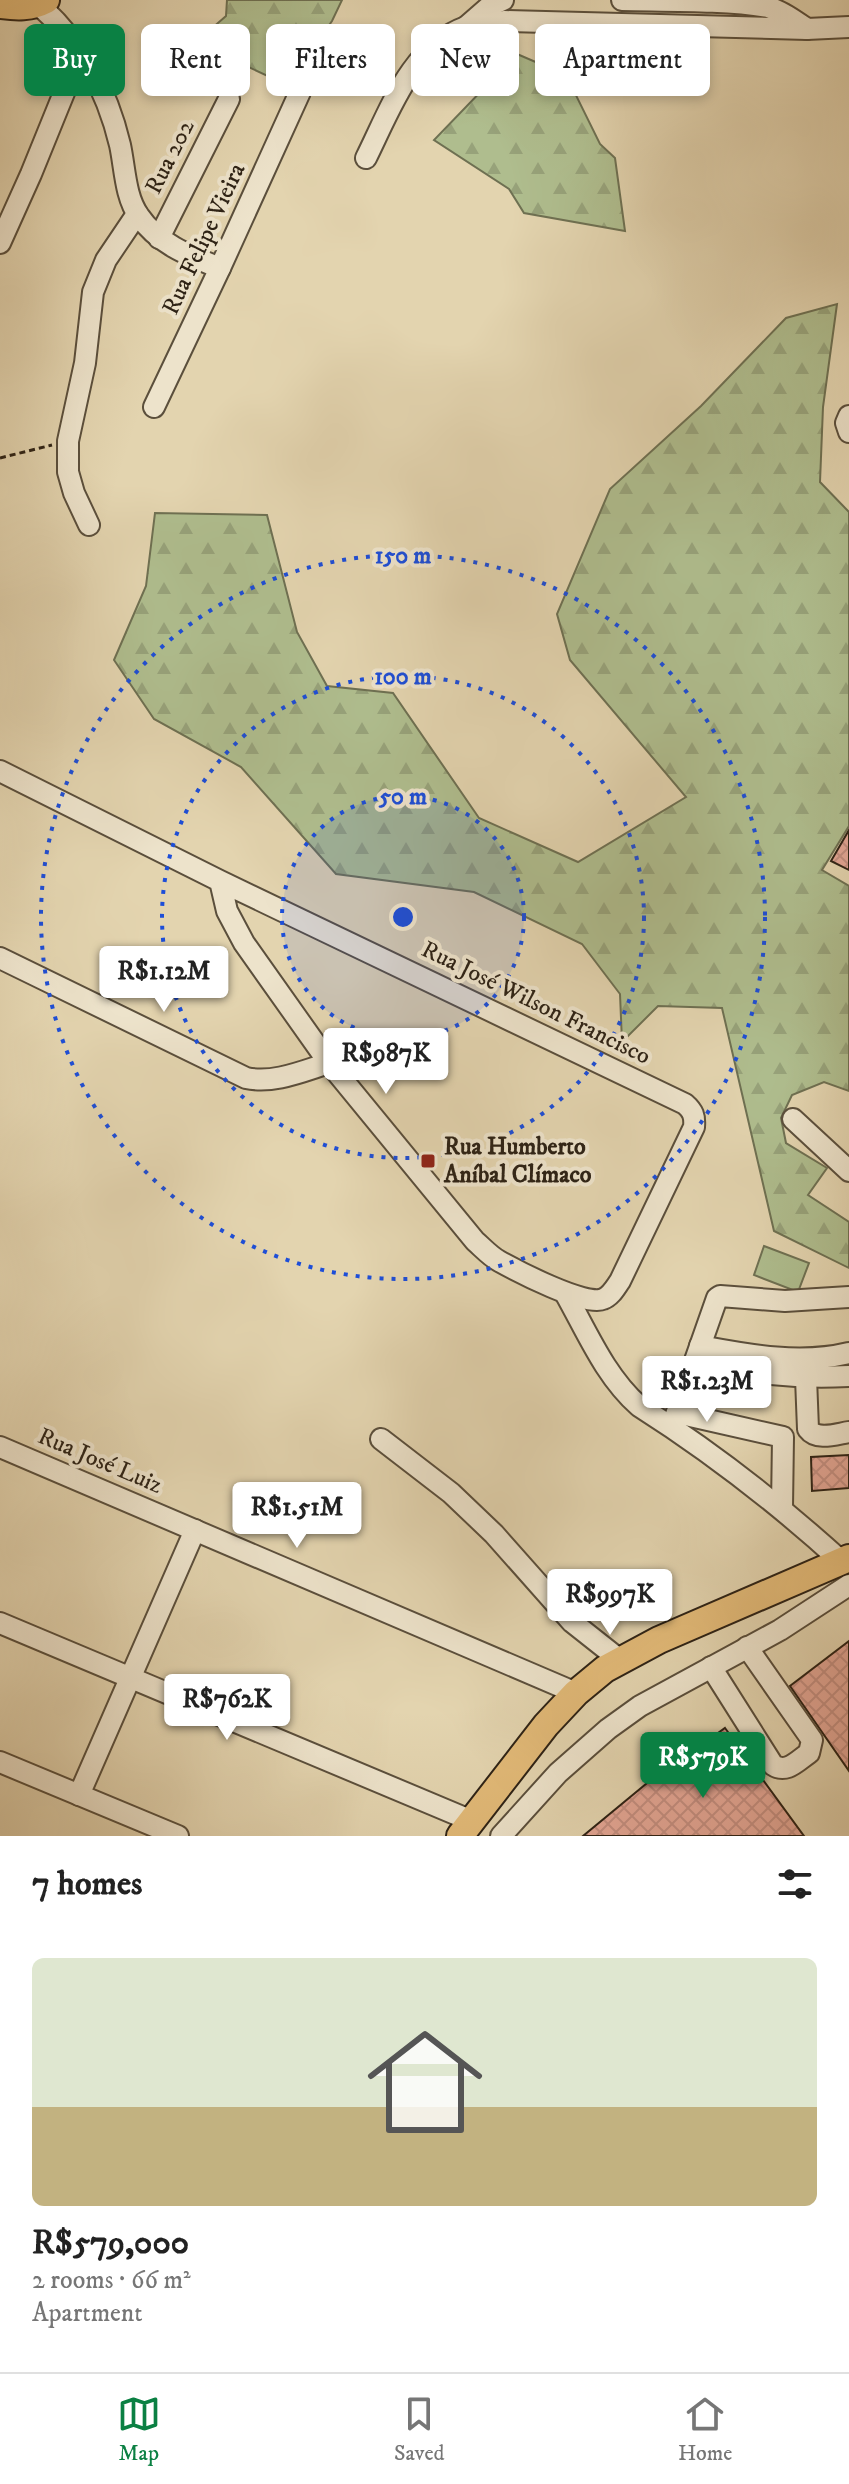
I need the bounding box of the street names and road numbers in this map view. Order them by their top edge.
street label: Rua 202 [139,115,201,199]
street label: Rua Felipe Vieira [156,158,253,320]
street label: Rua José Wilson Francisco [417,934,655,1072]
street label: Rua José Luiz [33,1421,167,1501]

